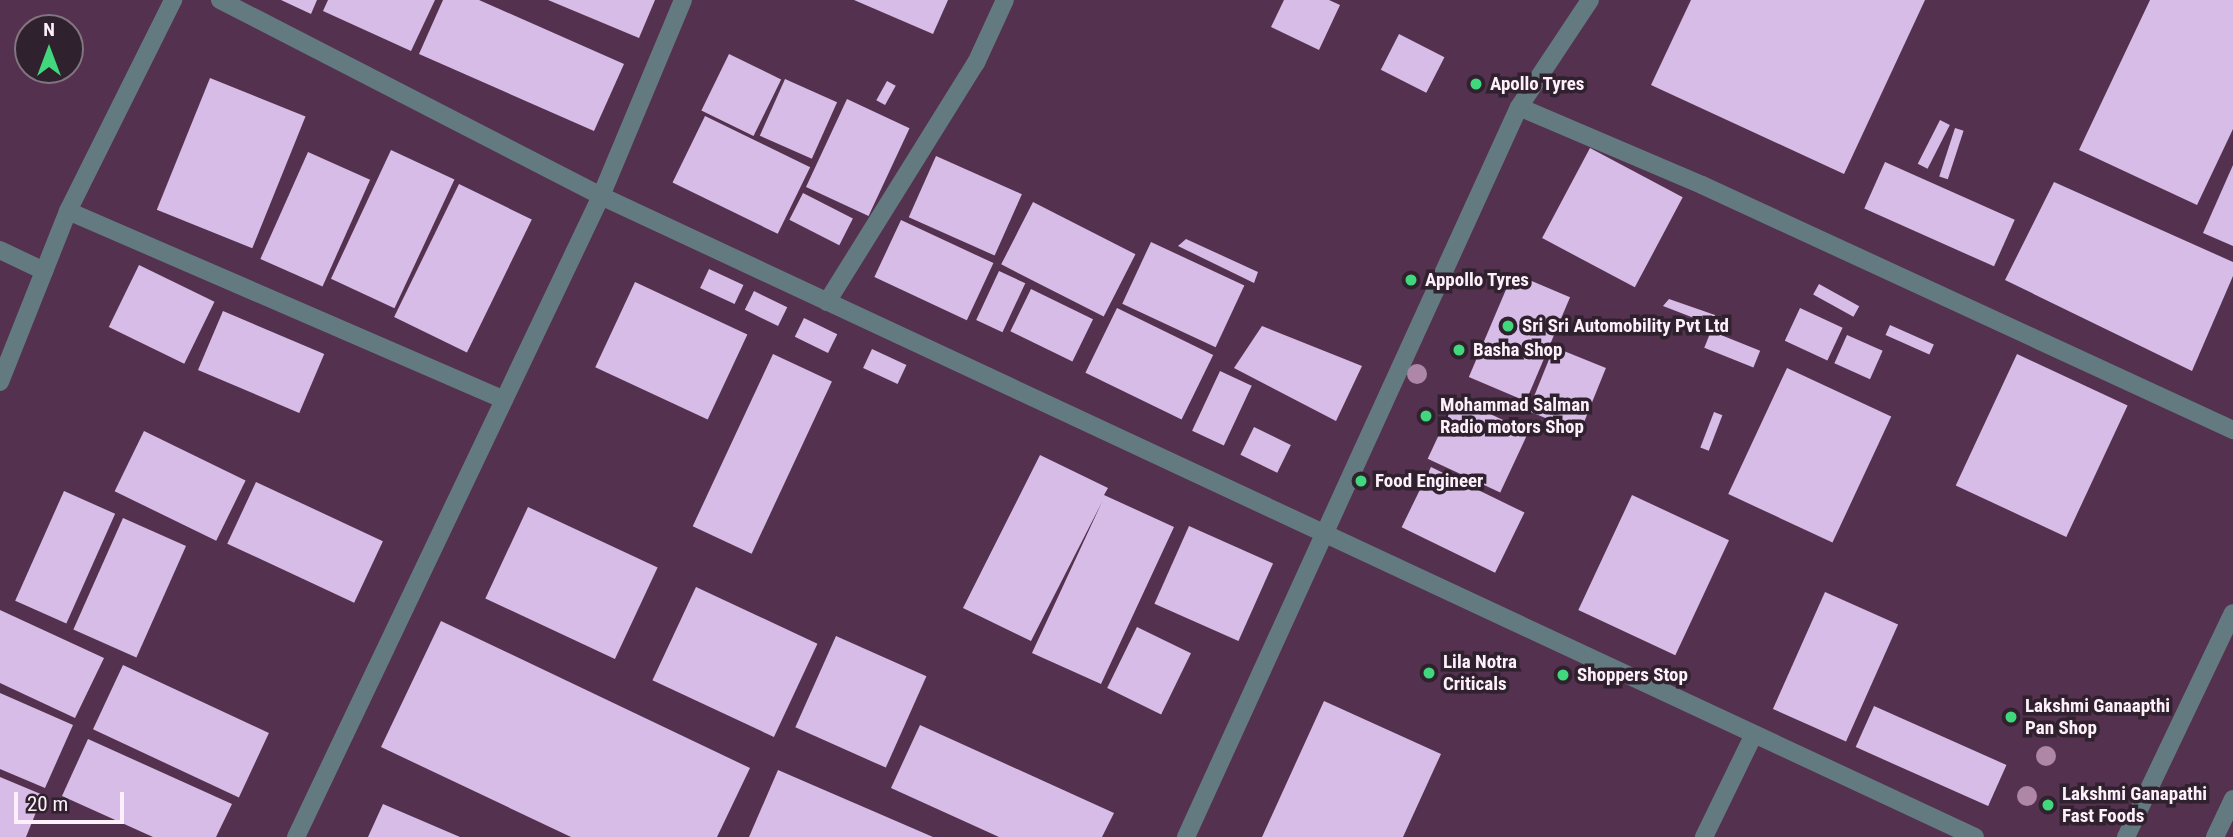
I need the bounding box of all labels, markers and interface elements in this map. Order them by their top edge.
north arrow [14,14,84,84]
text: N [43,18,55,41]
place label: Apollo Tyres [1490,73,1585,95]
marker: Apollo Tyres [1468,76,1484,92]
place label: Appollo Tyres [1425,269,1529,291]
marker: Appollo Tyres [1403,272,1419,288]
place label: Sri Sri Automobility Pvt Ltd [1522,315,1729,337]
marker: Sri Sri Automobility Pvt Ltd [1500,318,1516,334]
place label: Basha Shop [1473,339,1562,361]
marker: Basha Shop [1451,342,1467,358]
place label: Mohammad Salman Radio motors Shop [1440,394,1589,438]
marker: Mohammad Salman Radio motors Shop [1418,408,1434,424]
place label: Food Engineer [1375,470,1483,492]
marker: Food Engineer [1353,473,1369,489]
place label: Lila Notra Criticals [1443,651,1517,695]
place label: Shoppers Stop [1577,664,1688,686]
marker: Lila Notra Criticals [1421,665,1437,681]
marker: Shoppers Stop [1555,667,1571,683]
place label: Lakshmi Ganaapthi Pan Shop [2025,695,2170,739]
marker: Lakshmi Ganaapthi Pan Shop [2003,709,2019,725]
scale bar [18,778,128,822]
place label: Lakshmi Ganapathi Fast Foods [2062,783,2207,827]
text: 20 m [27,792,68,816]
marker: Lakshmi Ganapathi Fast Foods [2040,797,2056,813]

